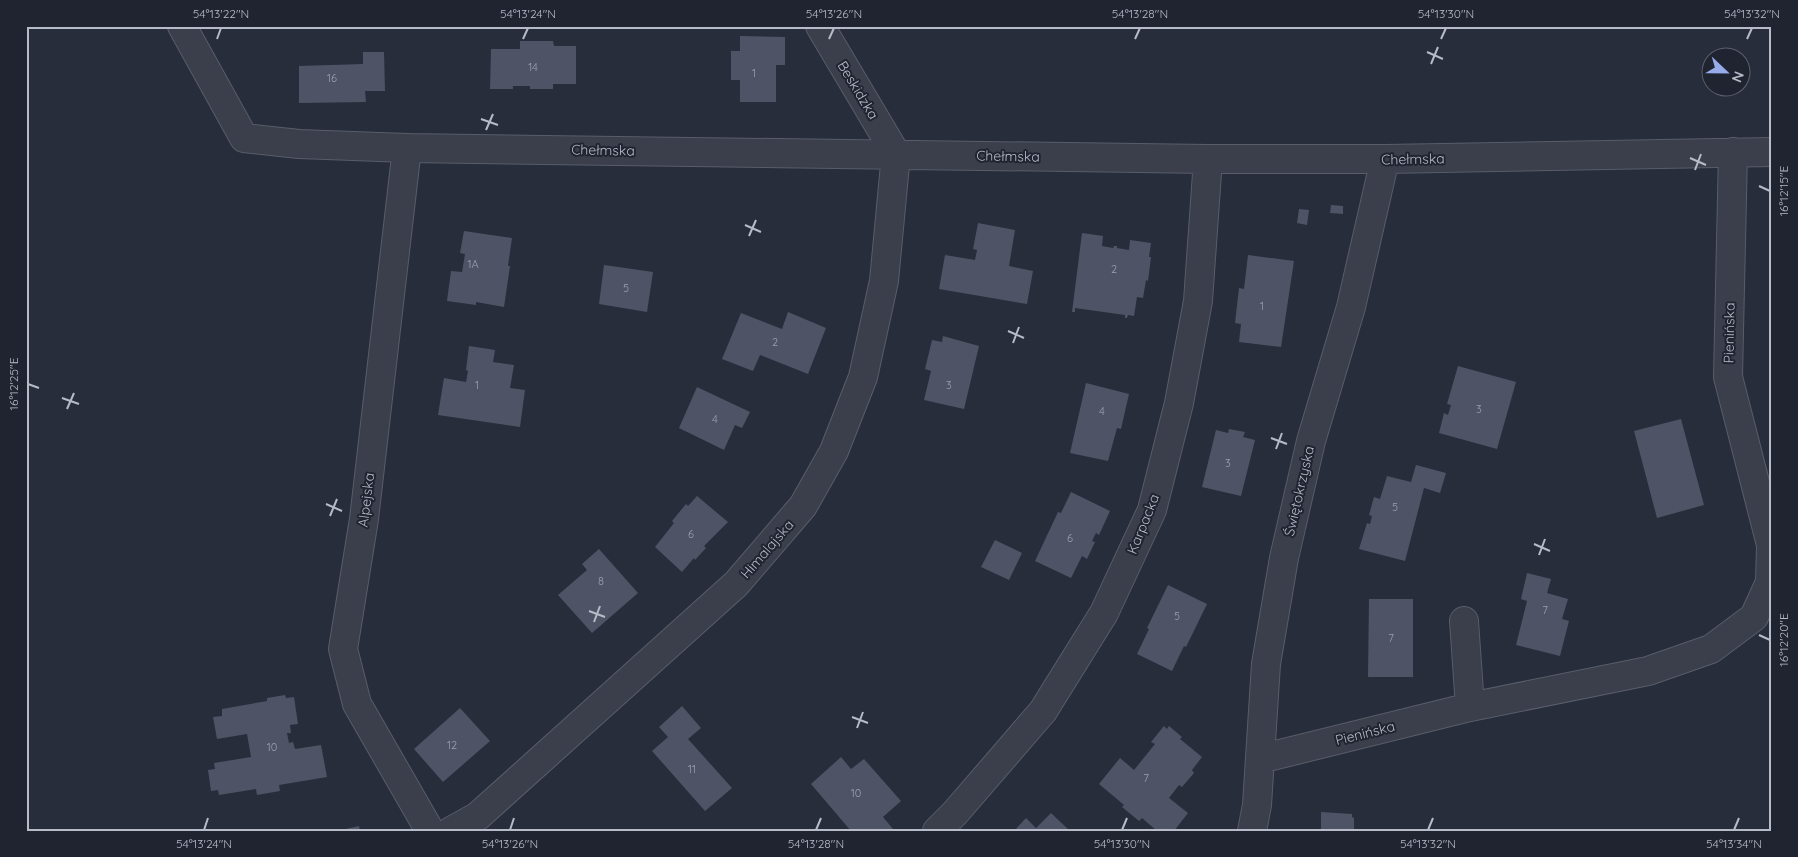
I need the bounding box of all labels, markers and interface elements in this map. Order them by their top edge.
text: 54°13'22"N [193,6,249,21]
text: 54°13'24"N [500,6,556,21]
text: 54°13'26"N [806,6,862,21]
text: 54°13'28"N [1112,6,1168,21]
text: 54°13'30"N [1418,6,1474,21]
text: 54°13'32"N [1724,6,1780,21]
north arrow [1700,48,1750,98]
street label: Beskidzka [834,57,882,123]
house number: 14 [528,60,538,74]
house number: 1 [752,66,756,80]
text: N [1728,69,1748,85]
house number: 16 [327,71,337,85]
street label: Chełmska [571,140,635,160]
street label: Chełmska [976,146,1040,166]
street label: Chełmska [1381,149,1445,169]
text: 16°12'15"E [1776,165,1791,216]
house number: 1A [467,257,479,271]
house number: 2 [1111,262,1117,276]
house number: 5 [623,281,629,295]
house number: 1 [1260,299,1264,313]
street label: Pienińska [1719,302,1739,364]
house number: 2 [772,335,778,349]
text: 16°12'25"E [6,357,21,410]
house number: 1 [475,378,479,392]
house number: 3 [946,378,952,392]
house number: 3 [1476,402,1482,416]
house number: 4 [1099,404,1105,418]
house number: 4 [712,412,718,426]
street label: Świętokrzyska [1280,444,1318,538]
house number: 3 [1225,456,1231,470]
street label: Alpejska [354,472,378,528]
street label: Karpacka [1123,491,1163,557]
house number: 5 [1392,500,1398,514]
street label: Himalajska [736,516,798,582]
house number: 6 [688,527,694,541]
house number: 6 [1067,531,1073,545]
house number: 8 [598,574,604,588]
house number: 7 [1542,603,1548,617]
house number: 5 [1174,609,1180,623]
text: 16°12'20"E [1776,613,1791,667]
house number: 7 [1388,631,1394,645]
street label: Pienińska [1333,717,1397,749]
house number: 12 [447,738,457,752]
house number: 10 [267,740,277,754]
house number: 11 [688,762,696,776]
house number: 7 [1143,771,1149,785]
house number: 10 [851,786,861,800]
text: 54°13'24"N [176,836,232,851]
text: 54°13'26"N [482,836,538,851]
text: 54°13'28"N [788,836,844,851]
text: 54°13'30"N [1094,836,1150,851]
text: 54°13'32"N [1400,836,1456,851]
text: 54°13'34"N [1706,836,1762,851]

